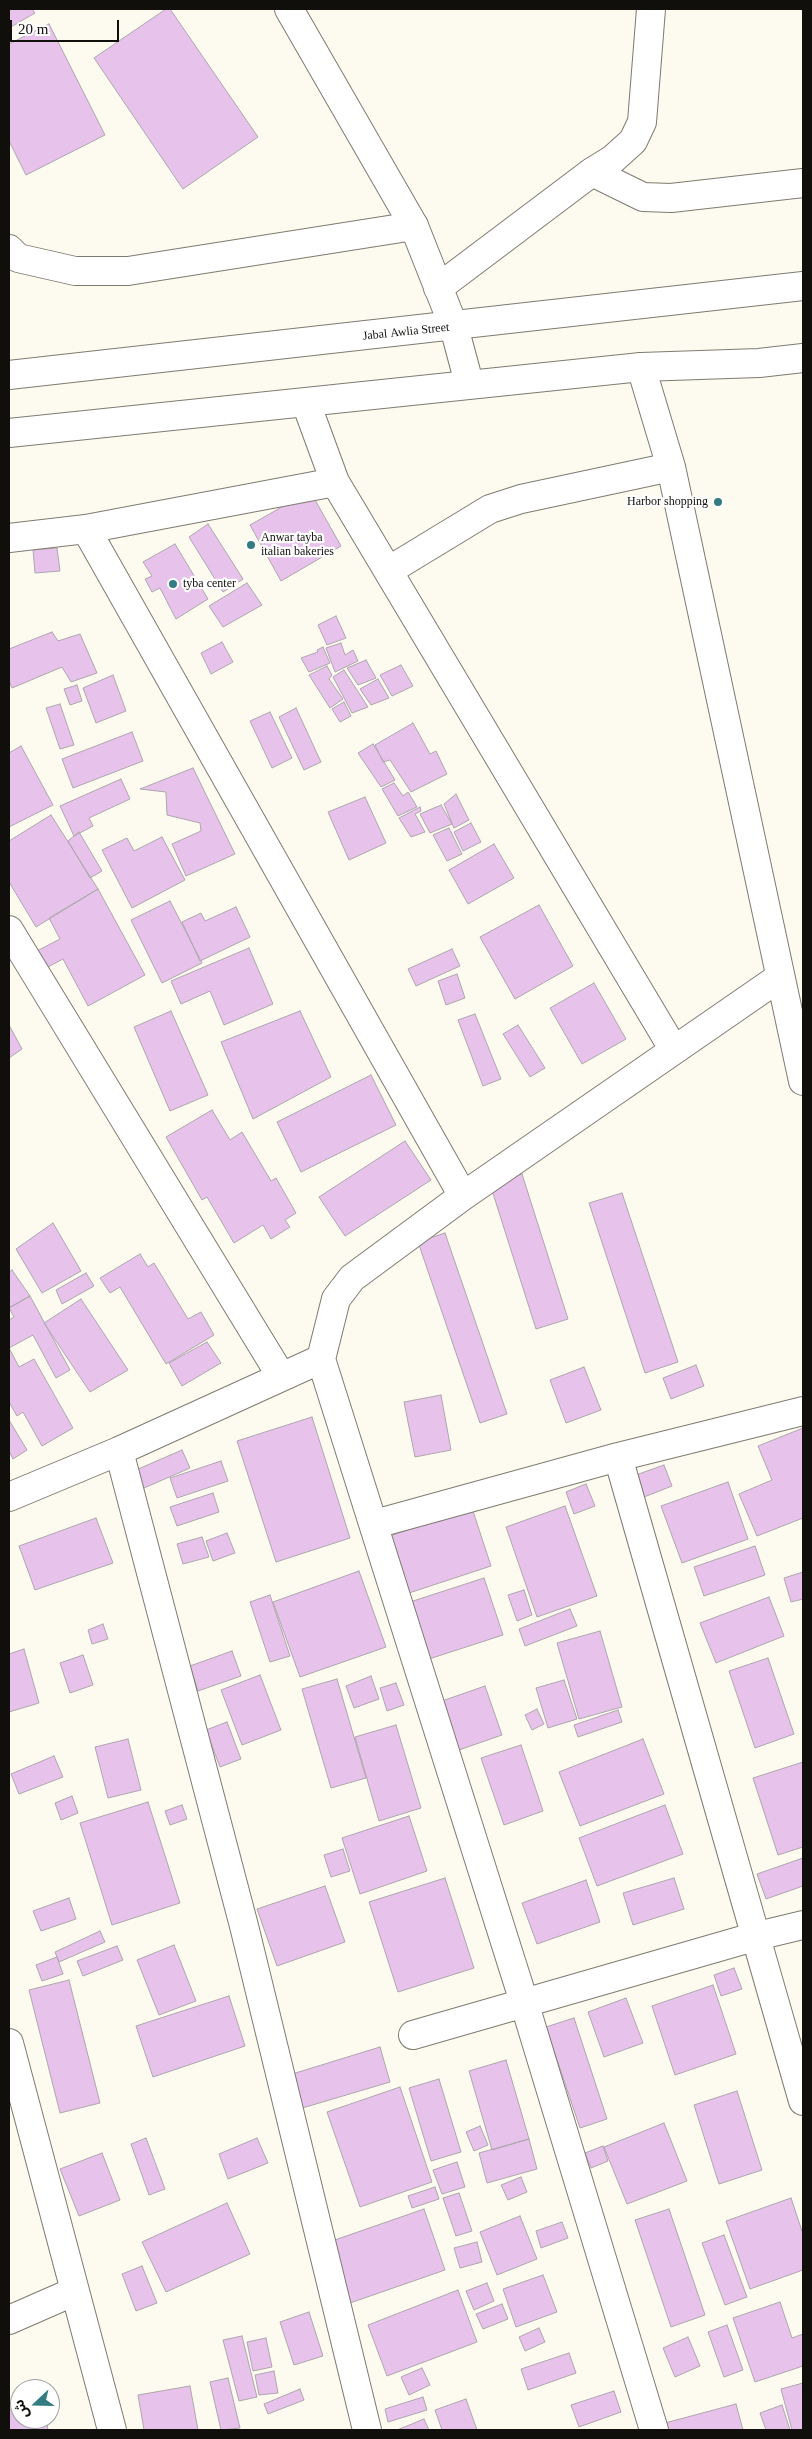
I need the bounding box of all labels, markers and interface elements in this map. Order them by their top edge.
scale bar [12,10,121,42]
text: 20 m [18,21,48,37]
street label: Jabal Awlia Street [362,320,450,344]
place label: Harbor shopping [627,495,708,509]
marker: Harbor shopping [712,496,724,508]
place label: Anwar tayba italian bakeries [261,531,334,559]
marker: Anwar tayba italian bakeries [245,539,257,551]
place label: tyba center [183,577,236,591]
marker: tyba center [167,578,179,590]
north arrow [10,2379,60,2429]
text: ش [11,2398,32,2421]

